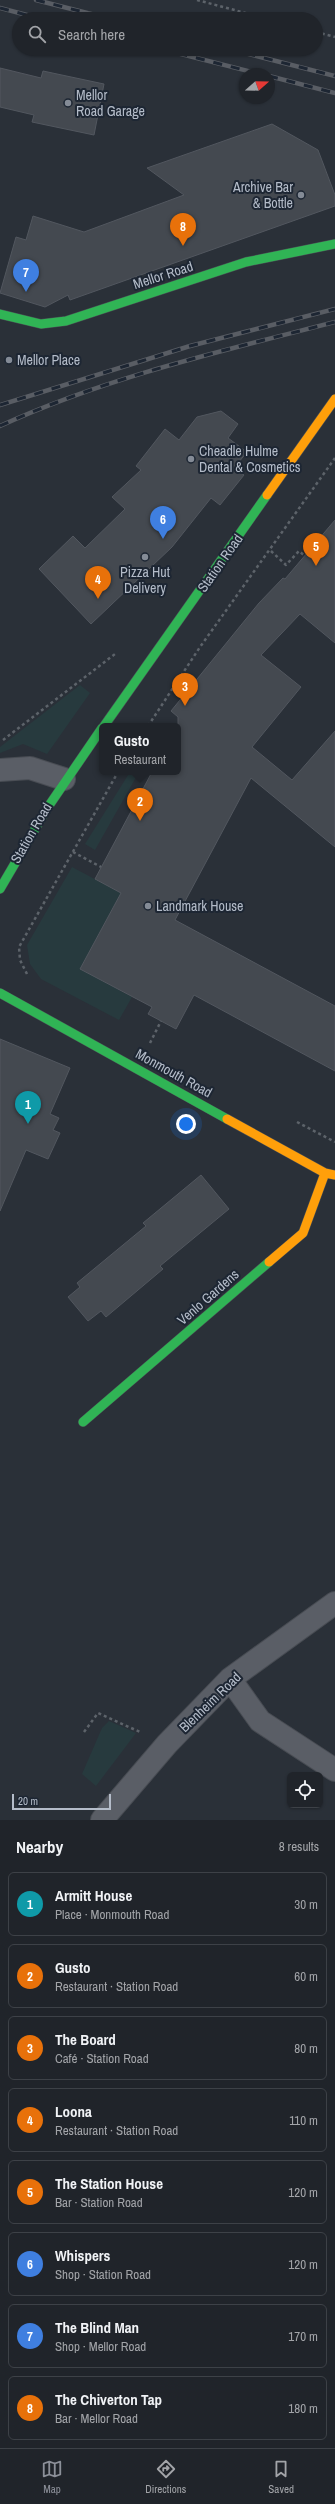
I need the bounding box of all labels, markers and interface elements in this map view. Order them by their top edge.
search box [12,12,323,56]
icon: search [26,23,48,45]
text: Search here [58,24,125,45]
north arrow [239,68,275,104]
place label: Mellor Road Garage [76,86,145,120]
marker: Mellor Road Garage [63,98,73,108]
place label: Archive Bar & Bottle [232,178,293,212]
marker: Archive Bar & Bottle [296,190,306,200]
pin: 8 [170,213,196,246]
street label: Mellor Road [131,257,195,293]
pin: 7 [13,259,39,292]
place label: Mellor Place [17,351,80,369]
marker: Mellor Place [4,355,14,365]
place label: Cheadle Hulme Dental & Cosmetics [199,442,301,476]
marker: Cheadle Hulme Dental & Cosmetics [186,454,196,464]
pin: 6 [150,506,176,539]
street label: Station Road [193,530,247,596]
pin: 5 [303,533,329,566]
marker: Pizza Hut Delivery [140,552,150,562]
place label: Pizza Hut Delivery [120,563,170,597]
pin: 4 [85,566,111,599]
pin: 3 [172,673,198,706]
popup [99,723,181,775]
text: Gusto [114,730,149,751]
text: Restaurant [114,751,166,768]
pin: 2 [127,788,153,821]
street label: Station Road [6,799,56,867]
place label: Landmark House [156,897,243,915]
marker: Landmark House [143,901,153,911]
street label: Monmouth Road [133,1045,215,1101]
pin: 1 [15,1091,41,1124]
your location [176,1114,196,1134]
street label: Venlo Gardens [173,1265,243,1329]
street label: Blenheim Road [175,1668,245,1736]
map controls [287,1772,323,1808]
button: locate [287,1772,323,1808]
scale bar [12,1792,111,1811]
text: 20 m [18,1794,38,1808]
text: Nearby [16,1835,63,1858]
text: 8 results [279,1838,319,1855]
text: Armitt House [55,1885,132,1906]
text: 1 [27,1896,33,1913]
text: 30 m [294,1896,318,1913]
text: Place · Monmouth Road [55,1906,169,1923]
text: Gusto [55,1957,91,1978]
text: 2 [27,1968,33,1985]
text: 60 m [294,1968,318,1985]
text: Restaurant · Station Road [55,1978,178,1995]
text: The Board [55,2029,116,2050]
text: 3 [27,2040,33,2057]
text: 80 m [294,2040,318,2057]
text: Café · Station Road [55,2050,149,2067]
text: Loona [55,2101,92,2122]
text: 4 [27,2112,33,2129]
text: 110 m [289,2112,318,2129]
text: Restaurant · Station Road [55,2122,178,2139]
text: The Station House [55,2173,163,2194]
text: 5 [27,2184,33,2201]
text: 120 m [288,2184,318,2201]
text: Bar · Station Road [55,2194,143,2211]
text: Whispers [55,2245,110,2266]
text: 6 [27,2256,33,2273]
text: 120 m [288,2256,318,2273]
text: Shop · Station Road [55,2266,151,2283]
text: The Blind Man [55,2317,139,2338]
text: 7 [27,2328,33,2345]
text: 170 m [288,2328,318,2345]
text: Shop · Mellor Road [55,2338,146,2355]
text: The Chiverton Tap [55,2389,162,2410]
text: 8 [27,2400,33,2417]
text: 180 m [288,2400,318,2417]
text: Bar · Mellor Road [55,2410,138,2427]
tab: Map [41,2458,63,2496]
tab: Directions [145,2458,186,2496]
tab: Saved [268,2458,294,2496]

